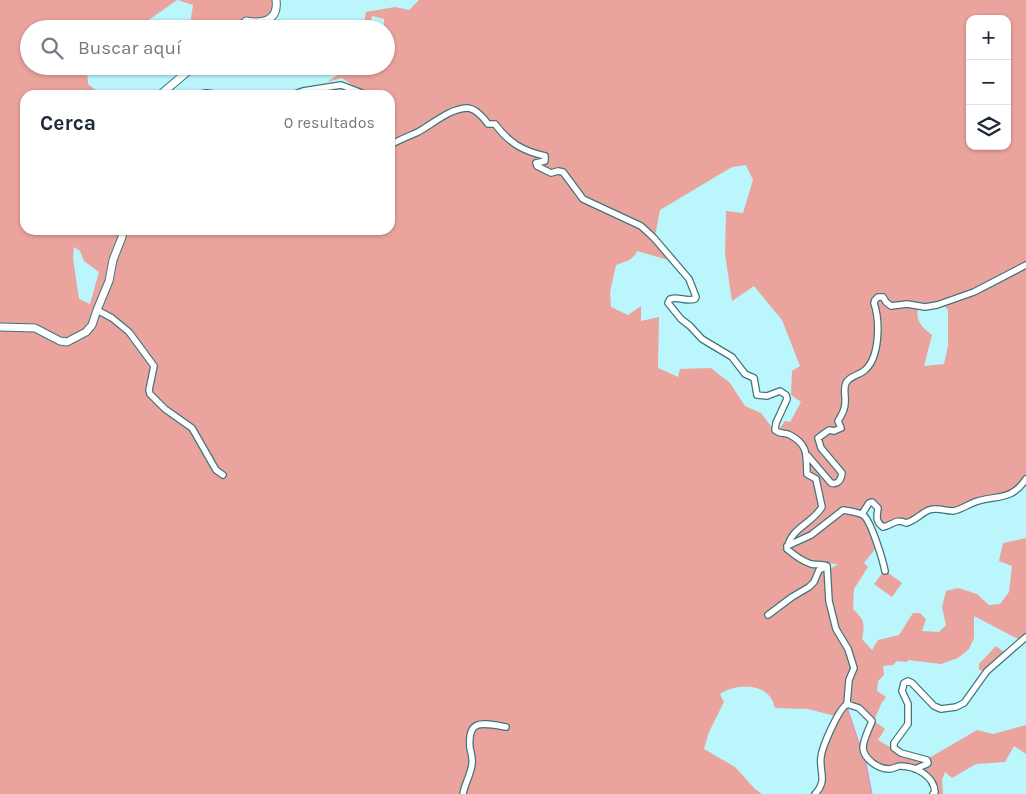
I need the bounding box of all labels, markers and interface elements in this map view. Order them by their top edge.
map controls [966,15,1011,150]
button: + [966,15,1011,60]
search box [20,20,395,75]
icon: search [38,34,66,62]
text: Buscar aquí [78,37,182,59]
button: − [966,60,1011,105]
button: layers [966,105,1011,150]
text: Cerca [40,111,96,135]
text: 0 resultados [284,113,375,132]

